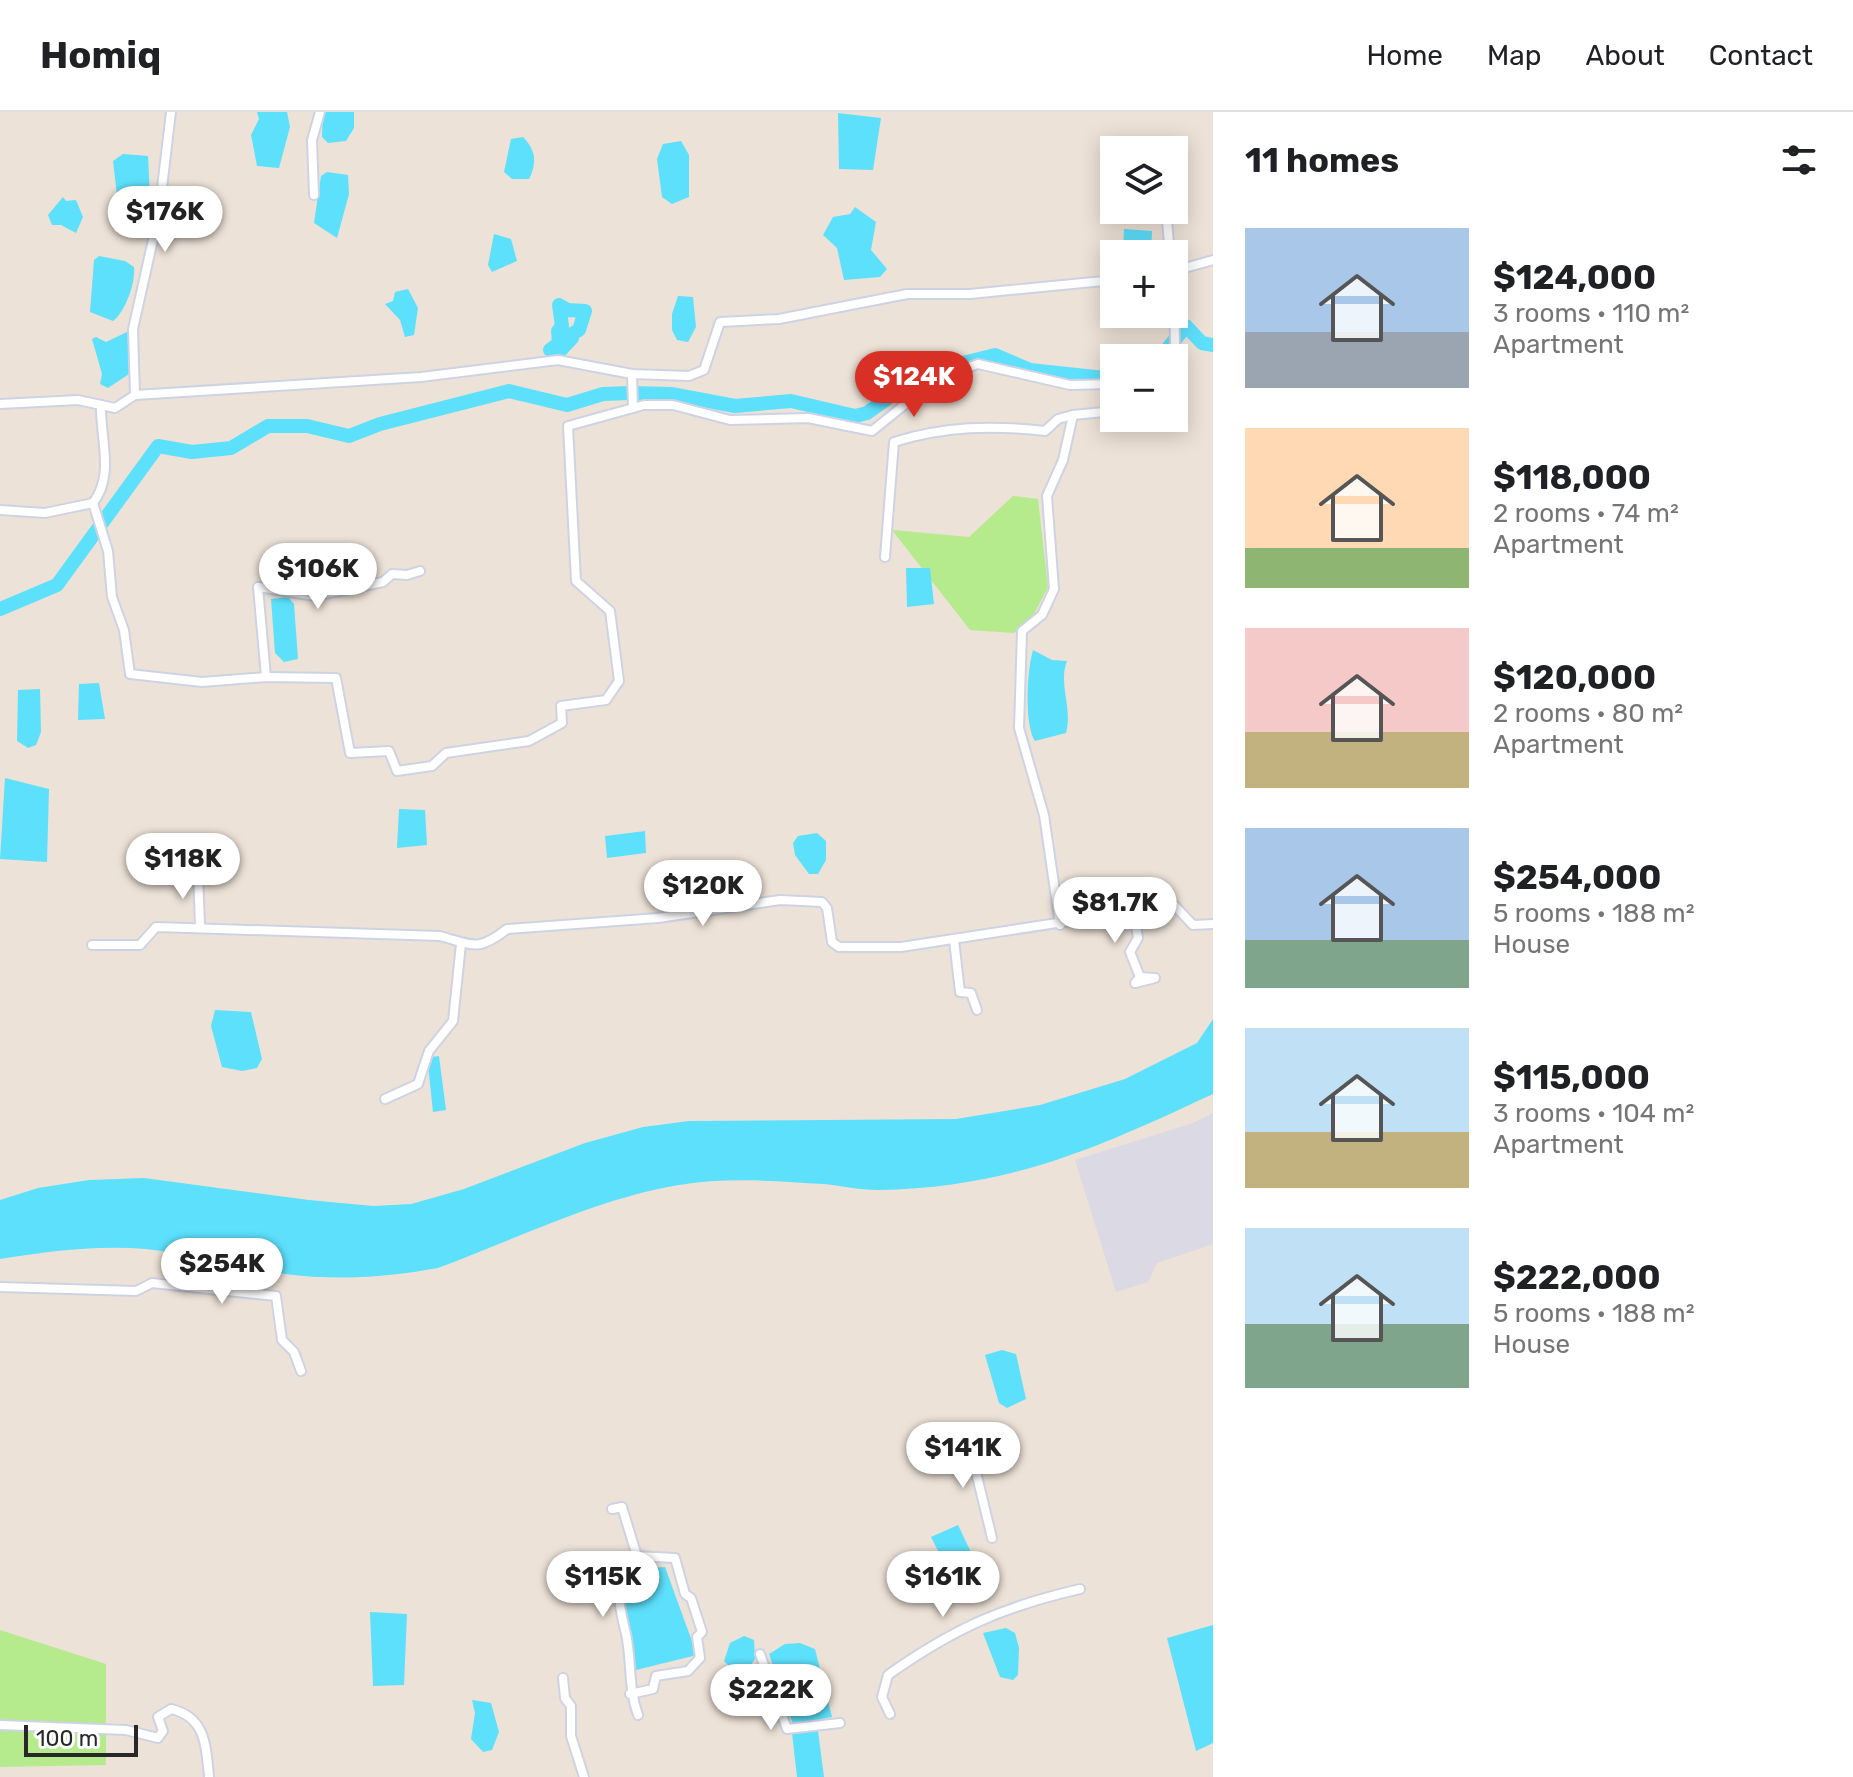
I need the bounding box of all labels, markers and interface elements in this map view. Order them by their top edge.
text: Homiq [40,32,161,78]
text: Home [1366,39,1443,72]
text: Map [1487,39,1541,72]
text: About [1585,39,1665,72]
text: Contact [1709,39,1813,72]
map controls [1100,136,1188,432]
button: layers [1100,136,1188,224]
icon: filters [1777,138,1821,182]
text: 11 homes [1245,140,1399,181]
pin: $176K [109,186,221,254]
text: $176K [126,196,204,227]
button: + [1100,240,1188,328]
text: $124,000 [1493,257,1656,298]
icon: home [1309,260,1405,356]
text: 3 rooms · 110 m² [1493,298,1689,329]
text: Apartment [1493,329,1624,360]
button: − [1100,344,1188,432]
pin: $124K [858,351,970,419]
text: $124K [873,361,955,392]
text: $118,000 [1493,457,1651,498]
icon: home [1309,460,1405,556]
text: 2 rooms · 74 m² [1493,498,1679,529]
text: Apartment [1493,529,1624,560]
pin: $106K [262,543,374,611]
text: $106K [277,553,359,584]
text: $120,000 [1493,657,1656,698]
icon: home [1309,660,1405,756]
text: 2 rooms · 80 m² [1493,698,1683,729]
text: Apartment [1493,729,1624,760]
pin: $118K [127,833,239,901]
text: $118K [144,843,222,874]
text: $254,000 [1493,857,1661,898]
pin: $120K [647,860,759,928]
icon: home [1309,860,1405,956]
text: $120K [662,870,744,901]
pin: $81.7K [1050,877,1180,945]
text: $81.7K [1072,887,1158,918]
text: 5 rooms · 188 m² [1493,898,1695,929]
text: House [1493,929,1570,960]
text: $115,000 [1493,1057,1650,1098]
icon: home [1309,1060,1405,1156]
text: 3 rooms · 104 m² [1493,1098,1694,1129]
text: Apartment [1493,1129,1624,1160]
pin: $254K [166,1238,278,1306]
text: $254K [179,1248,265,1279]
text: $222,000 [1493,1257,1661,1298]
icon: home [1309,1260,1405,1356]
text: 5 rooms · 188 m² [1493,1298,1695,1329]
text: House [1493,1329,1570,1360]
pin: $141K [907,1422,1019,1490]
text: $141K [924,1432,1002,1463]
pin: $115K [547,1551,659,1619]
pin: $161K [887,1551,999,1619]
text: $115K [564,1561,642,1592]
text: $161K [905,1561,981,1592]
pin: $222K [715,1664,827,1732]
text: $222K [728,1674,814,1705]
scale bar [24,1721,138,1757]
text: 100 m [36,1725,98,1752]

